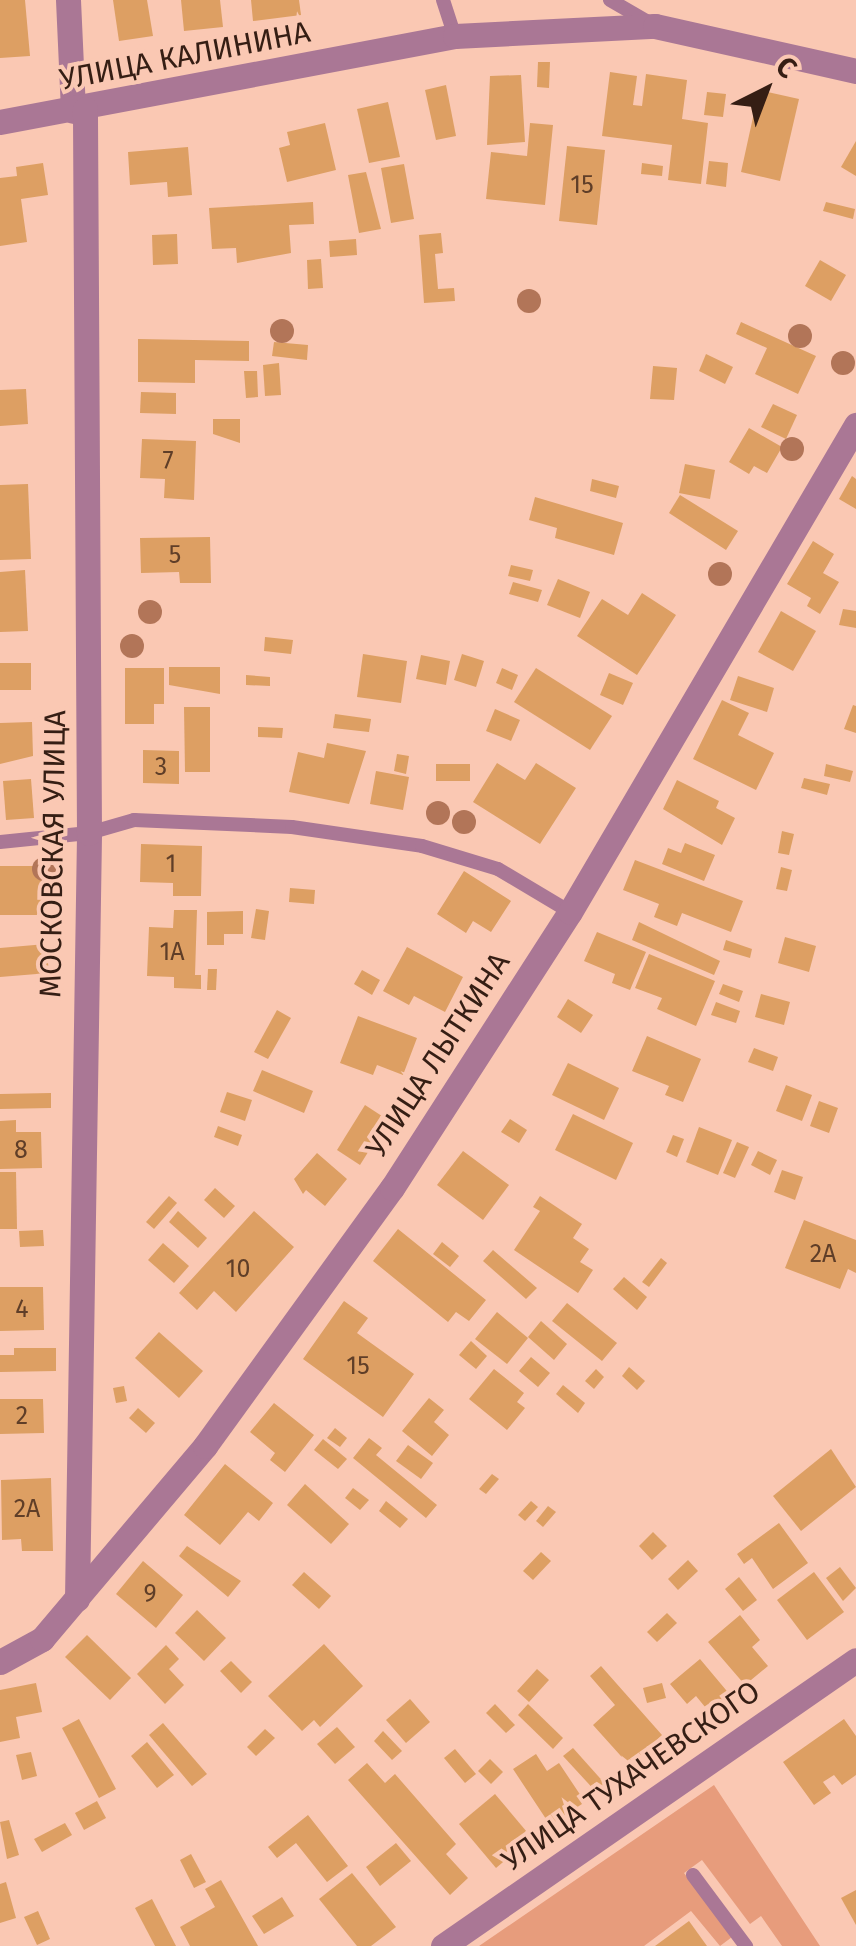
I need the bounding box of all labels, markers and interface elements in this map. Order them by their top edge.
street label: УЛИЦА КАЛИНИНА [57,14,313,98]
north arrow [716,40,816,140]
text: С [769,50,803,85]
house number: 15 [570,170,594,200]
house number: 7 [162,445,174,475]
house number: 5 [169,540,181,570]
street label: МОСКОВСКАЯ УЛИЦА [32,710,74,998]
house number: 3 [155,752,167,782]
house number: 1 [166,849,176,879]
house number: 1А [159,937,185,967]
street label: УЛИЦА ЛЫТКИНА [359,946,517,1164]
house number: 8 [14,1135,28,1165]
house number: 2А [810,1239,836,1269]
house number: 10 [226,1254,250,1284]
house number: 4 [15,1294,29,1324]
house number: 15 [346,1351,370,1381]
house number: 2 [16,1401,28,1431]
house number: 2А [14,1494,40,1524]
house number: 9 [143,1579,157,1609]
street label: УЛИЦА ТУХАЧЕВСКОГО [495,1673,767,1879]

